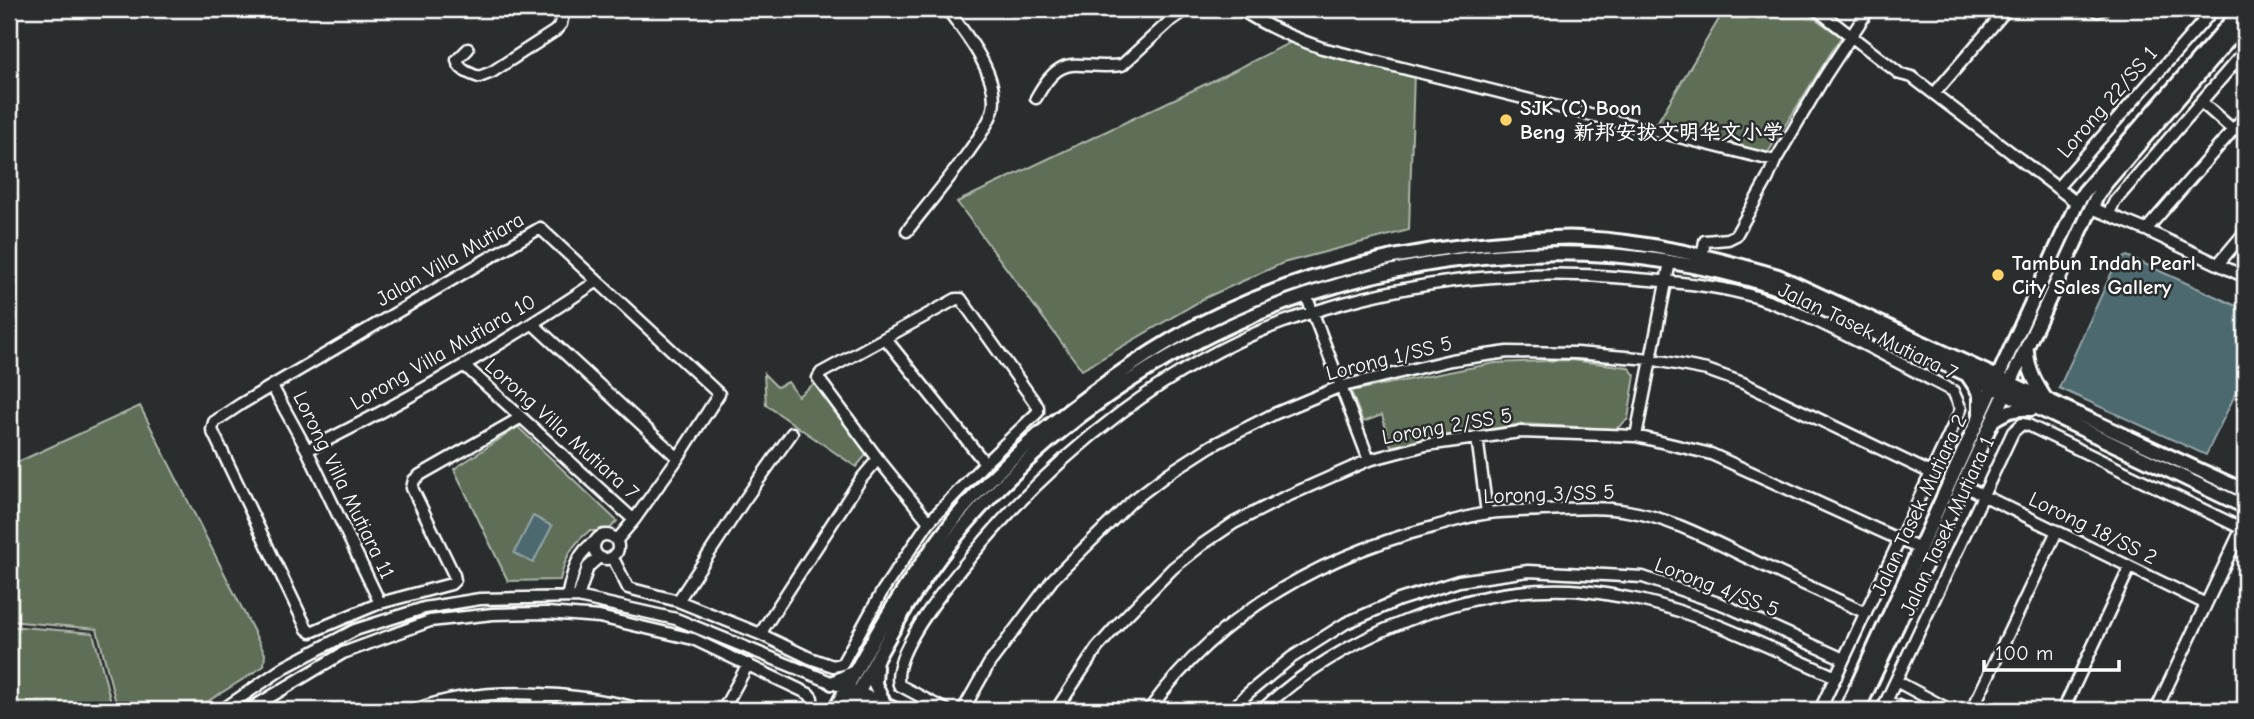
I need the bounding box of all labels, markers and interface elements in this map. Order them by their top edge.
street label: Lorong 22/SS 1 [2052,41,2162,163]
place label: SJK (C) Boon Beng 新邦安拔文明华文小学 [1520,96,1784,144]
marker: SJK (C) Boon Beng 新邦安拔文明华文小学 [1498,112,1514,128]
street label: Jalan Villa Mutiara [372,207,528,311]
place label: Tambun Indah Pearl City Sales Gallery [2012,251,2196,299]
marker: Tambun Indah Pearl City Sales Gallery [1990,267,2006,283]
street label: Jalan Tasek Mutiara 7 [1774,277,1962,385]
street label: Lorong Villa Mutiara 10 [346,289,540,415]
street label: Lorong 1/SS 5 [1323,331,1455,385]
street label: Lorong Villa Mutiara 7 [480,354,644,504]
street label: Lorong Villa Mutiara 11 [288,387,400,583]
street label: Lorong 2/SS 5 [1380,403,1514,449]
street label: Jalan Tasek Mutiara 2 [1866,410,1972,600]
street label: Jalan Tasek Mutiara 1 [1895,433,1999,619]
street label: Lorong 3/SS 5 [1483,480,1615,508]
street label: Lorong 18/SS 2 [2025,487,2161,569]
street label: Lorong 4/SS 5 [1652,552,1782,622]
scale bar [1984,628,2119,672]
text: 100 m [1995,641,2053,665]

